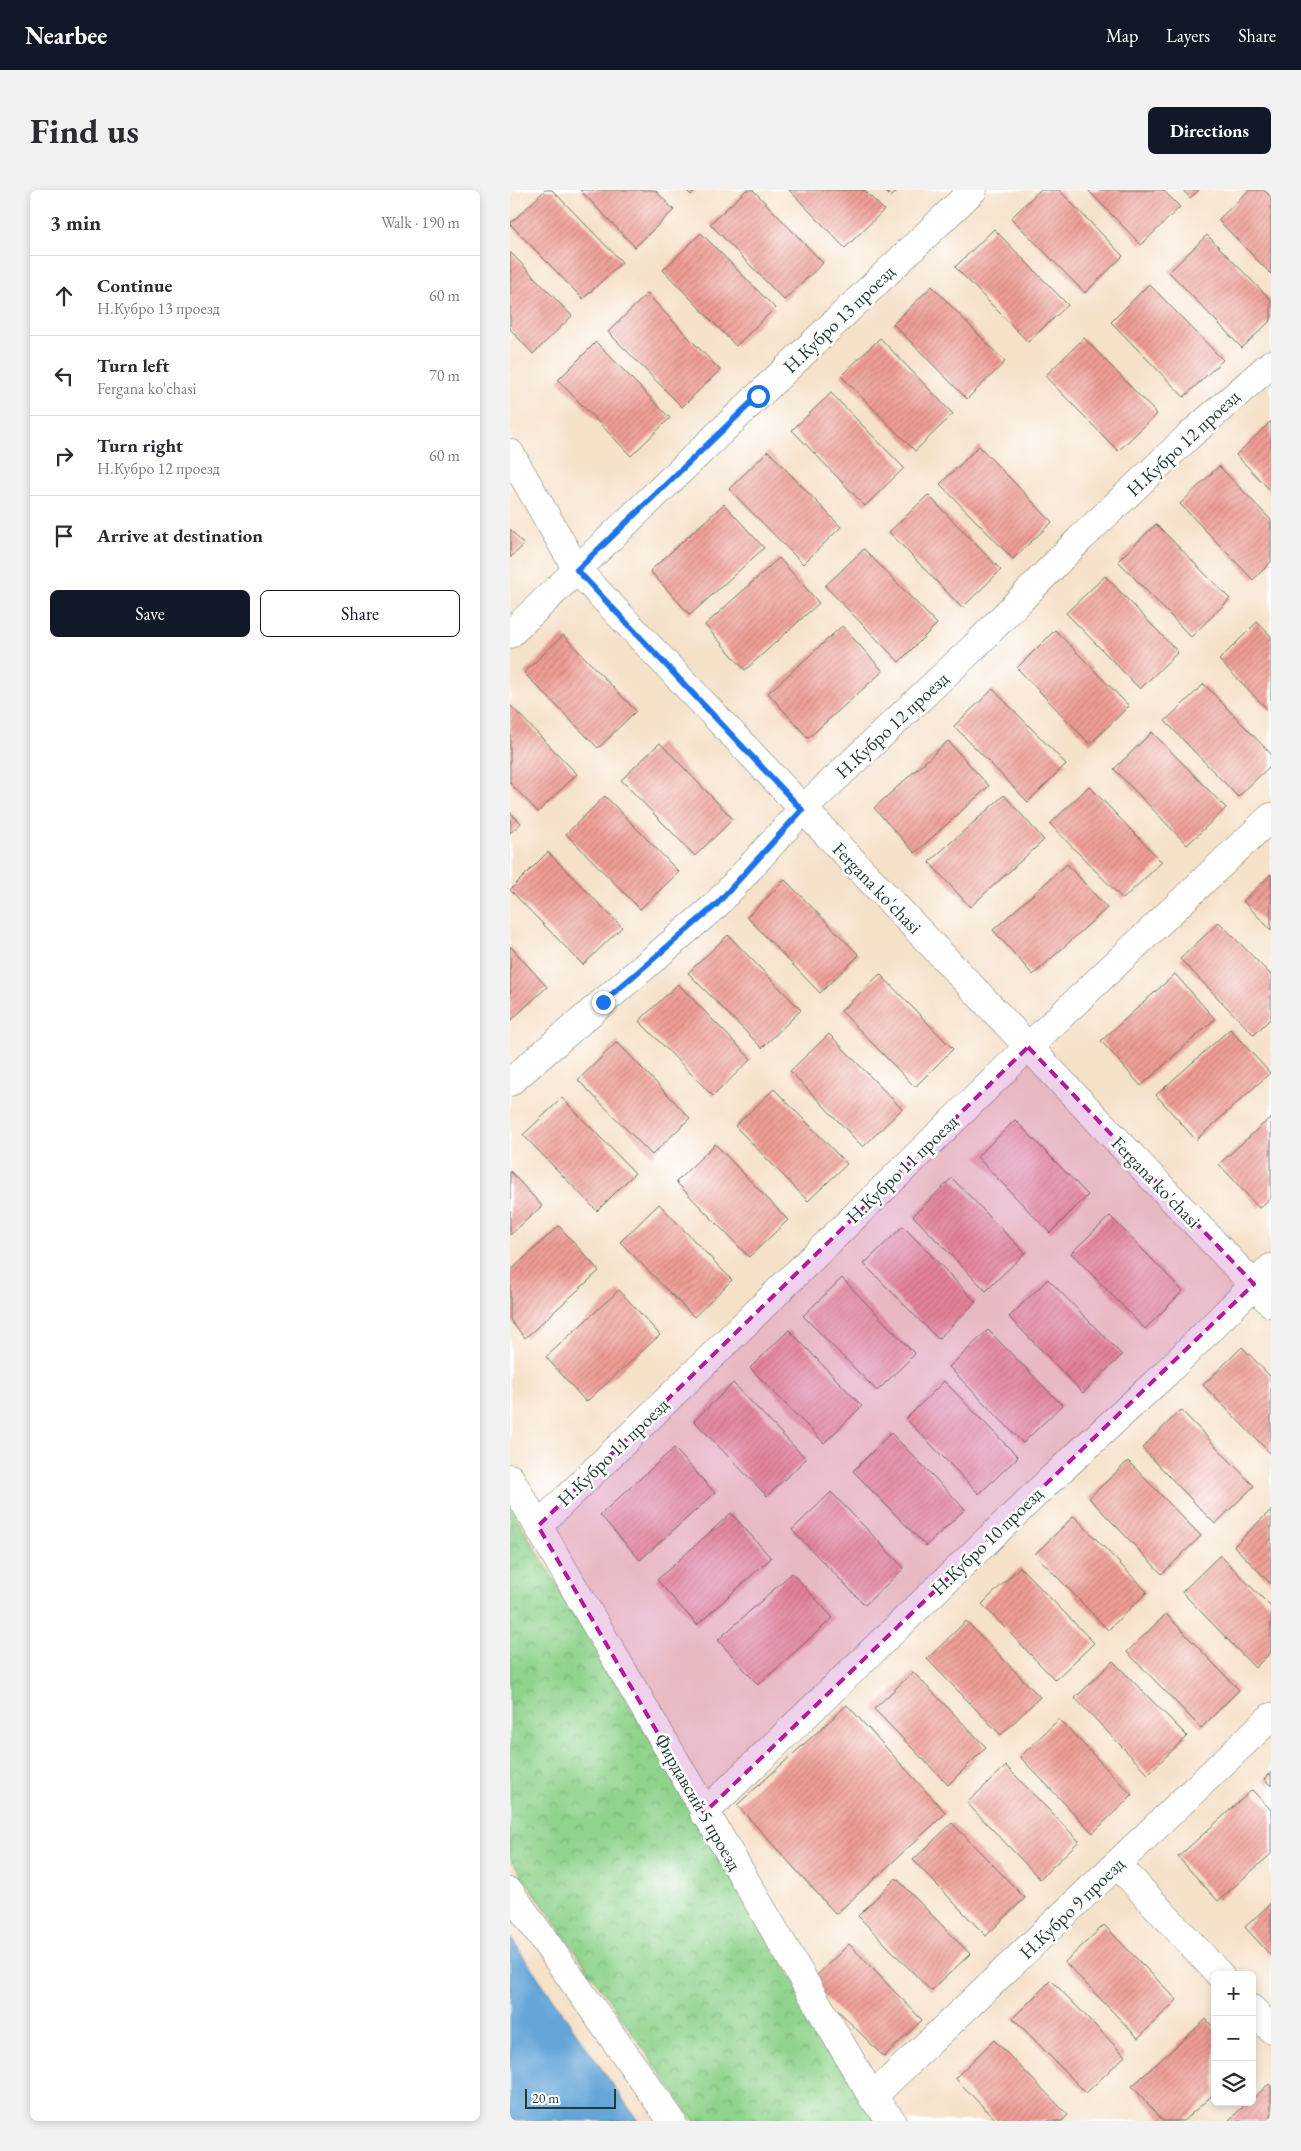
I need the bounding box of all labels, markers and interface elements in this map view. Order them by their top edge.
text: Nearbee [25,20,107,51]
text: Map [1106,24,1138,47]
text: Layers [1166,24,1210,47]
text: Share [1238,24,1276,47]
button: Directions [1148,107,1271,154]
text: Find us [30,108,139,153]
text: 3 min [50,209,101,236]
text: Walk · 190 m [381,212,460,233]
street label: Н.Кубро 13 проезд [778,259,900,379]
text: Continue [97,273,172,298]
icon: ahead [50,282,78,310]
text: 60 m [429,285,460,306]
text: Н.Кубро 13 проезд [97,298,220,319]
text: Turn left [97,353,169,378]
icon: left [50,362,78,390]
text: 70 m [429,365,460,386]
text: Fergana ko'chasi [97,378,197,399]
street label: Н.Кубро 12 проезд [1121,384,1245,502]
route start [747,385,770,408]
text: Turn right [97,433,183,458]
icon: right [50,442,78,470]
text: 60 m [429,445,460,466]
text: Н.Кубро 12 проезд [97,458,220,479]
icon: arrive [50,522,78,550]
text: Arrive at destination [97,523,263,548]
button: Save [50,590,250,637]
button: Share [260,590,460,637]
street label: Н.Кубро 12 проезд [830,666,954,784]
street label: Fergana ko'chasi [827,837,927,939]
route end [592,991,615,1014]
street label: Н.Кубро 11 проезд [841,1109,963,1229]
street label: Fergana ko'chasi [1106,1131,1206,1233]
street label: Н.Кубро 11 проезд [552,1392,674,1512]
street label: Н.Кубро 10 проезд [926,1481,1048,1601]
street label: Фирдавсий 5 проезд [649,1729,748,1875]
street label: Н.Кубро 9 проезд [1014,1851,1130,1964]
map controls [1211,1971,1256,2106]
button: + [1211,1971,1256,2016]
button: − [1211,2016,1256,2061]
button: layers [1211,2061,1256,2106]
scale bar [525,2086,616,2109]
text: 20 m [532,2089,559,2107]

